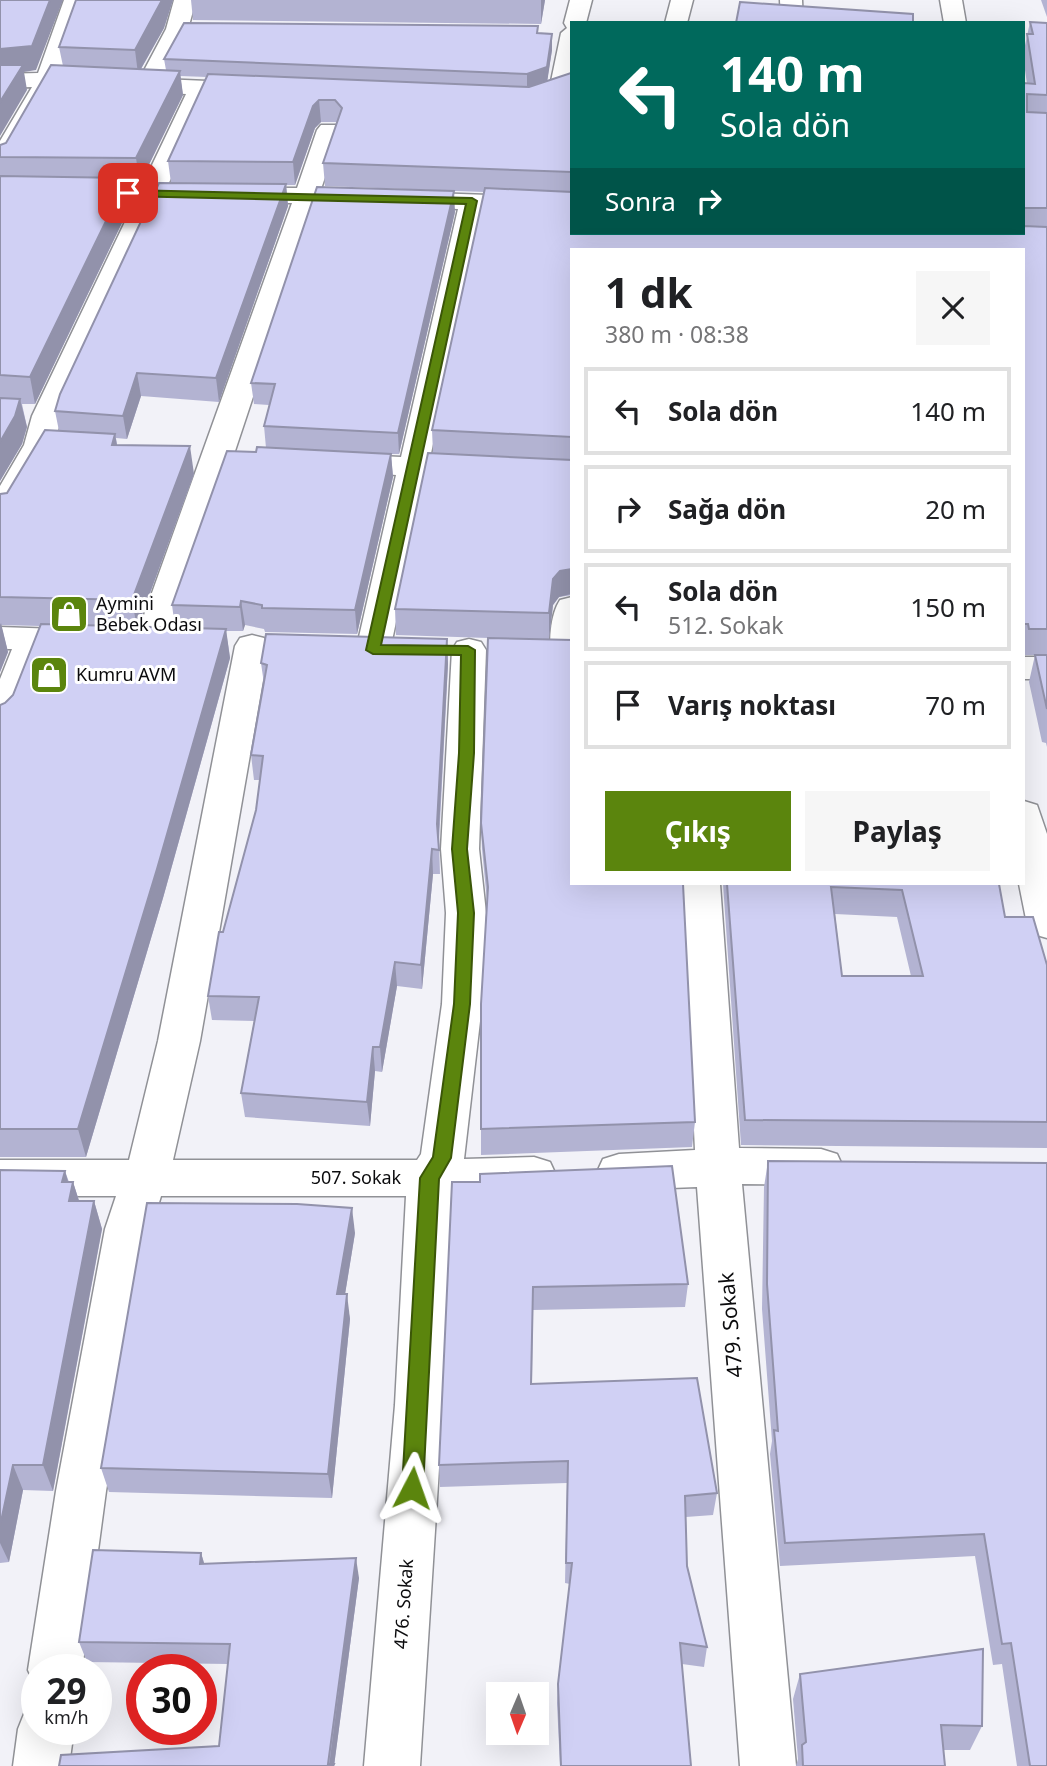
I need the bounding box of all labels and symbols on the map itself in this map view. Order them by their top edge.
pin [98,163,158,223]
place label: Aymini Bebek Odası [96,591,202,636]
shop icon: Aymini Bebek Odası [48,593,90,635]
shop icon: Kumru AVM [28,654,70,696]
place label: Kumru AVM [76,662,176,686]
street label: 507. Sokak [311,1165,402,1189]
street label: 479. Sokak [711,1271,749,1379]
position arrow [375,1451,449,1525]
street label: 476. Sokak [388,1558,418,1650]
speed limit sign: 30 [126,1654,217,1745]
north arrow [486,1682,550,1745]

